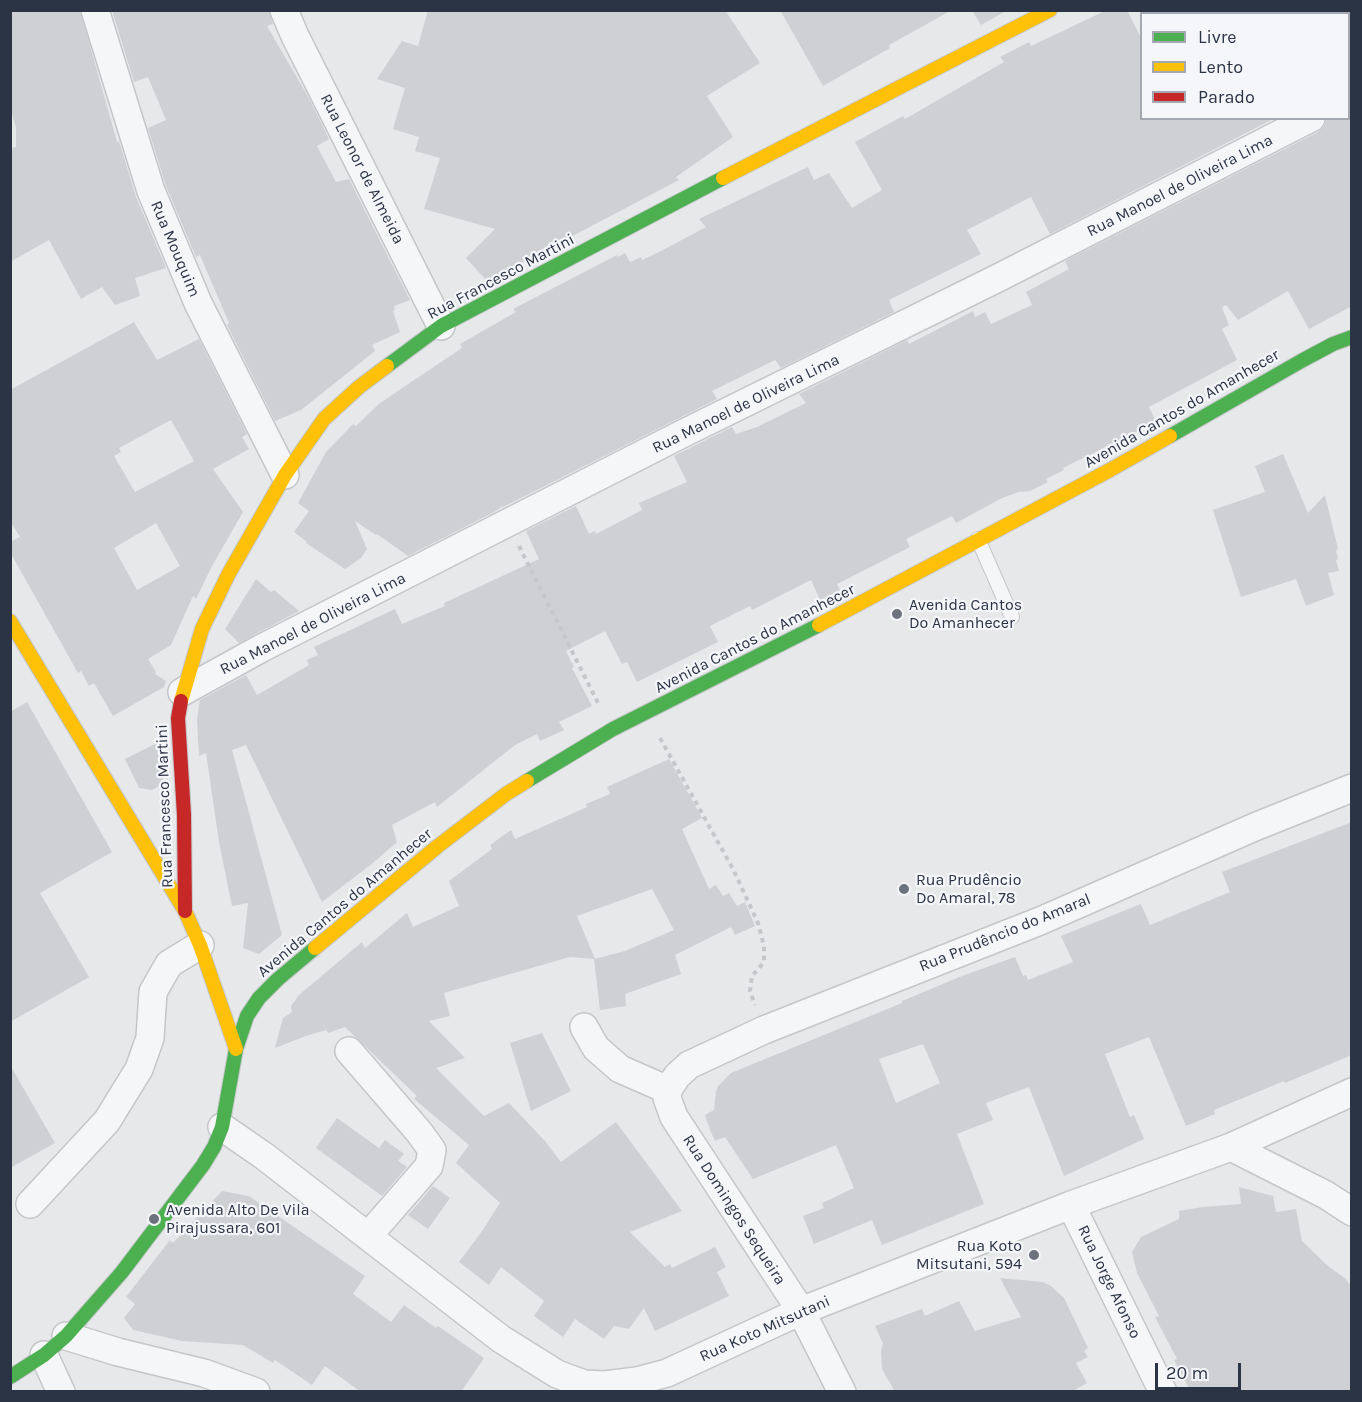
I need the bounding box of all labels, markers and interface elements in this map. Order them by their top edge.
legend [1140,12,1350,120]
text: Livre [1198,26,1237,48]
text: Lento [1198,56,1243,78]
text: Parado [1198,86,1255,108]
street label: Rua Leonor de Almeida [316,91,408,247]
street label: Rua Manoel de Oliveira Lima [1084,131,1276,241]
street label: Rua Mouquim [146,198,204,300]
street label: Rua Francesco Martini [424,230,578,324]
street label: Avenida Cantos do Amanhecer [1081,345,1283,473]
street label: Rua Manoel de Oliveira Lima [649,350,843,458]
street label: Rua Manoel de Oliveira Lima [217,569,409,679]
street label: Avenida Cantos do Amanhecer [652,580,858,698]
place label: Avenida Cantos Do Amanhecer [909,595,1022,633]
marker: Avenida Cantos Do Amanhecer [890,607,904,621]
street label: Rua Francesco Martini [153,724,177,888]
street label: Avenida Cantos do Amanhecer [254,824,436,982]
place label: Rua Prudêncio Do Amaral, 78 [916,870,1022,908]
marker: Rua Prudêncio Do Amaral, 78 [897,882,911,896]
street label: Rua Prudêncio do Amaral [916,890,1094,976]
street label: Rua Domingos Sequeira [678,1131,790,1289]
place label: Avenida Alto De Vila Pirajussara, 601 [166,1200,309,1238]
marker: Avenida Alto De Vila Pirajussara, 601 [147,1212,161,1226]
street label: Rua Jorge Afonso [1073,1222,1145,1342]
place label: Rua Koto Mitsutani, 594 [916,1236,1022,1274]
marker: Rua Koto Mitsutani, 594 [1027,1248,1041,1262]
street label: Rua Koto Mitsutani [697,1292,833,1366]
scale bar [1158,1351,1244,1389]
text: 20 m [1166,1362,1208,1384]

